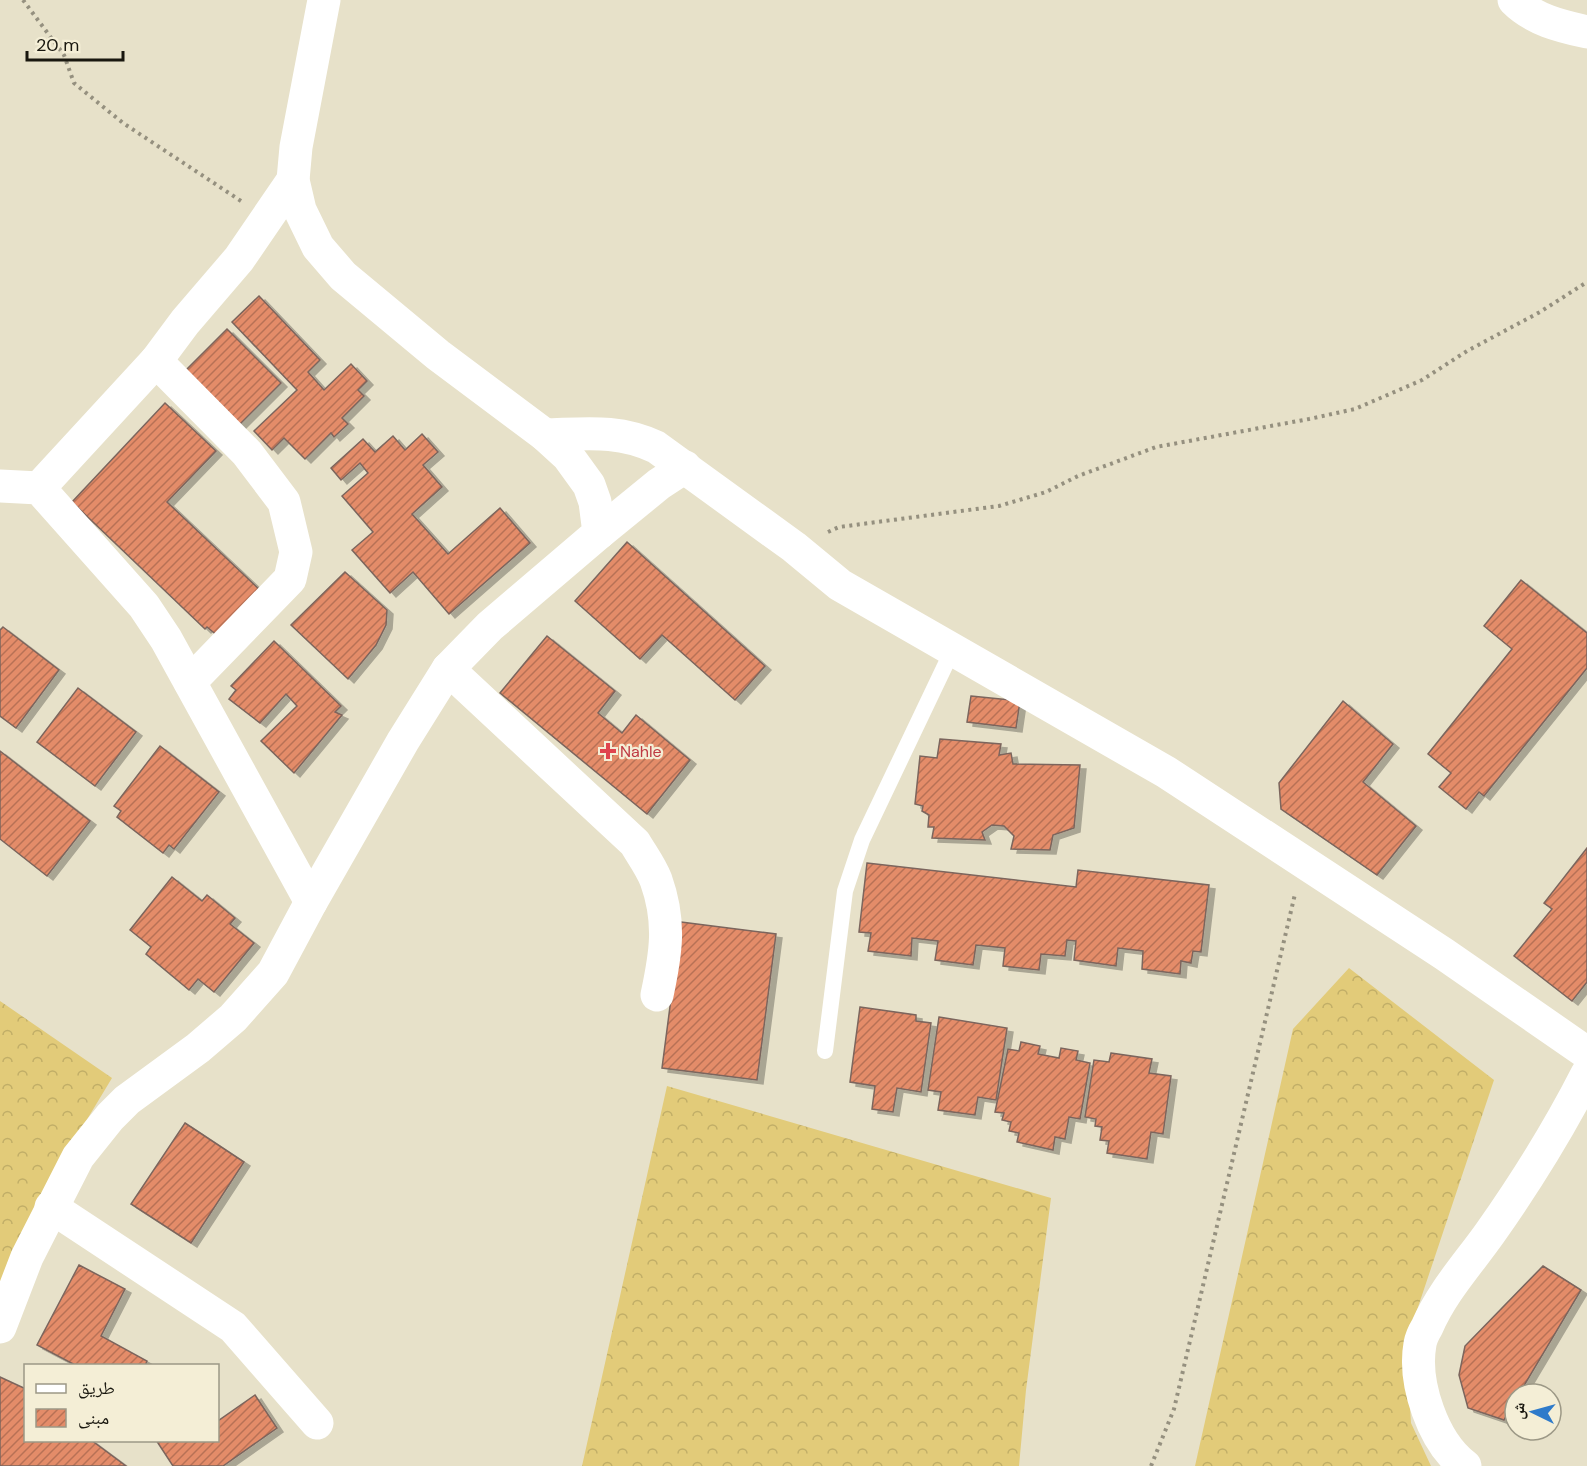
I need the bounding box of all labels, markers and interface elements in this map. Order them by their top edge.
scale bar [27,24,123,62]
text: 20 m [36,33,79,57]
place label: Nahle [620,741,662,762]
marker: Nahle [601,744,615,758]
legend [24,1364,219,1442]
text: طريق [78,1376,115,1400]
north arrow [1503,1382,1563,1442]
text: ش [1507,1401,1530,1420]
text: مبنى [78,1406,109,1430]

